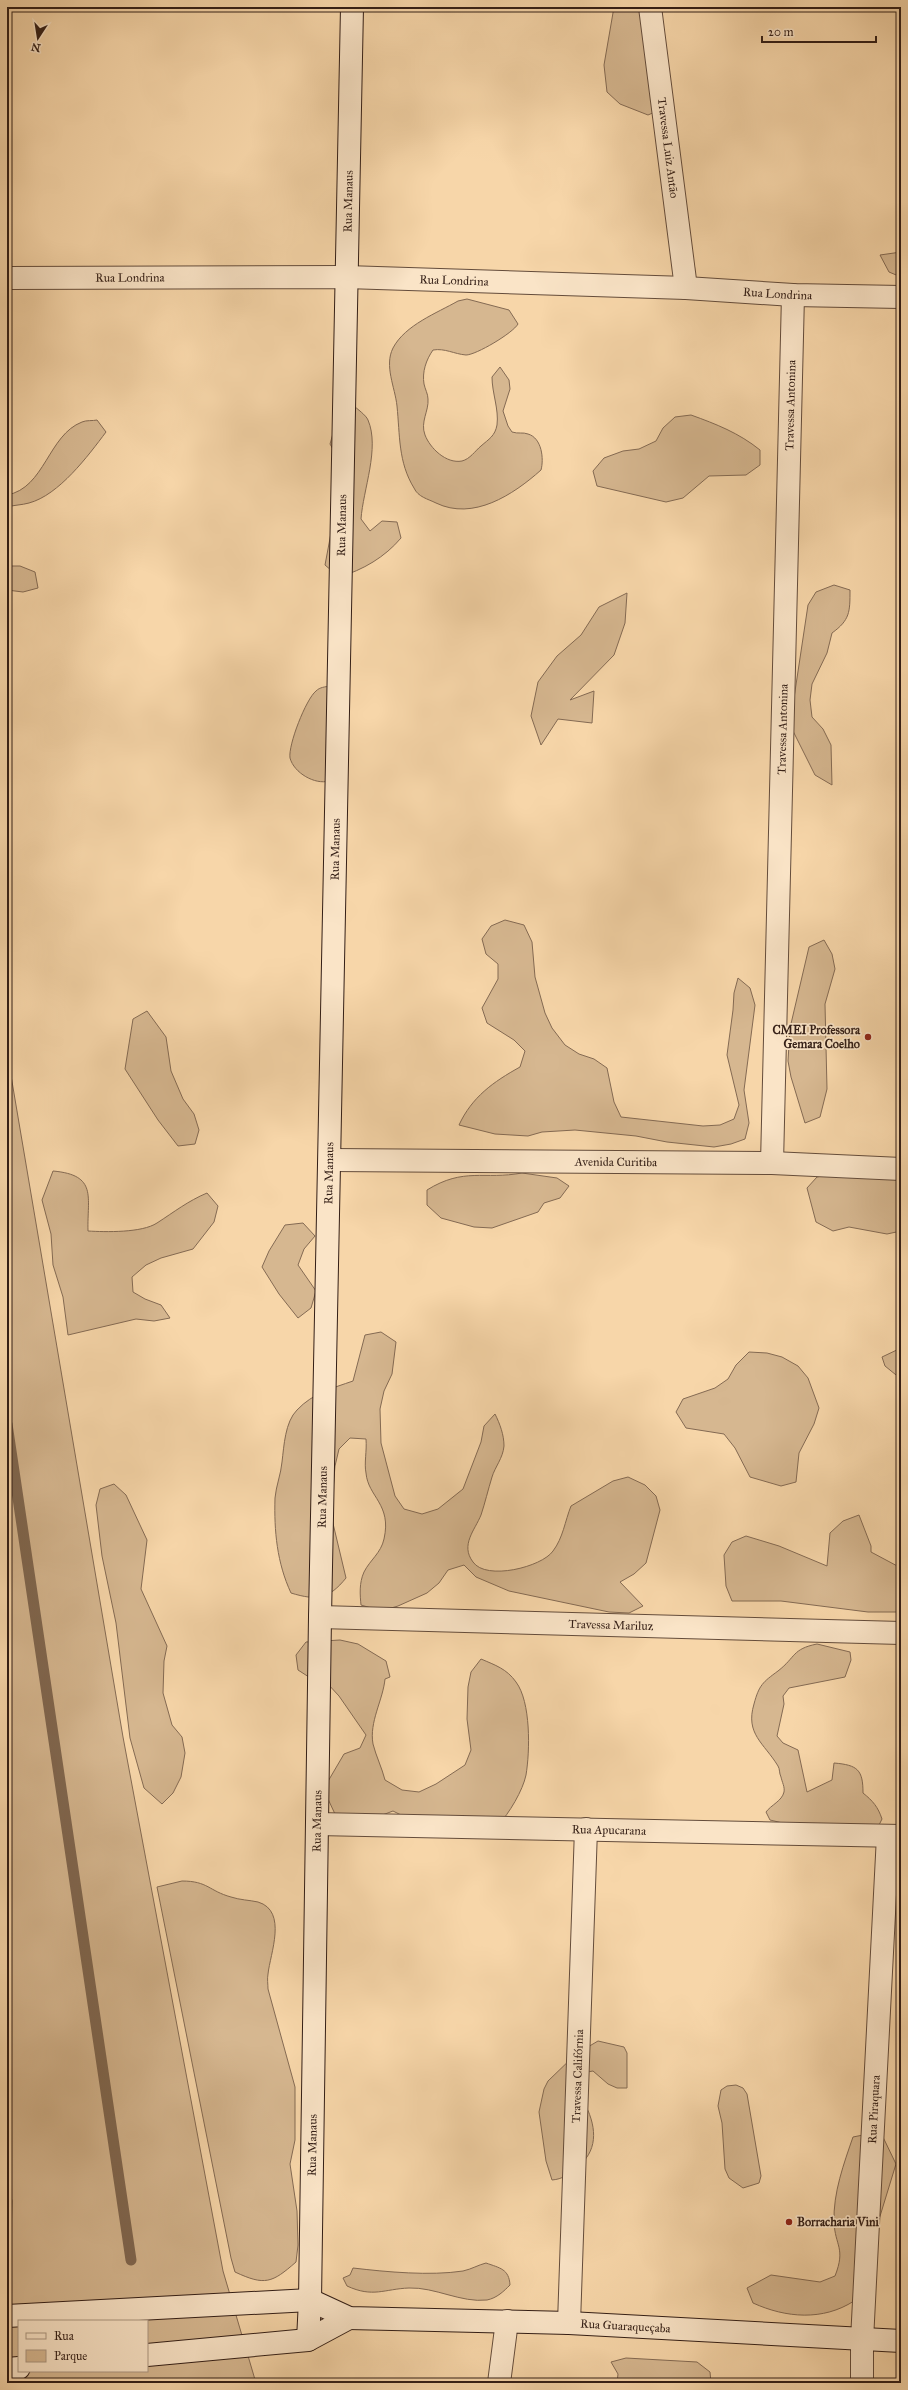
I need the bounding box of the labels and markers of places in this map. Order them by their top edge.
place label: CMEI Professora Gemara Coelho [772,1023,861,1051]
marker: CMEI Professora Gemara Coelho [863,1032,873,1042]
place label: Borracharia Vini [797,2215,879,2229]
marker: Borracharia Vini [784,2217,794,2227]

